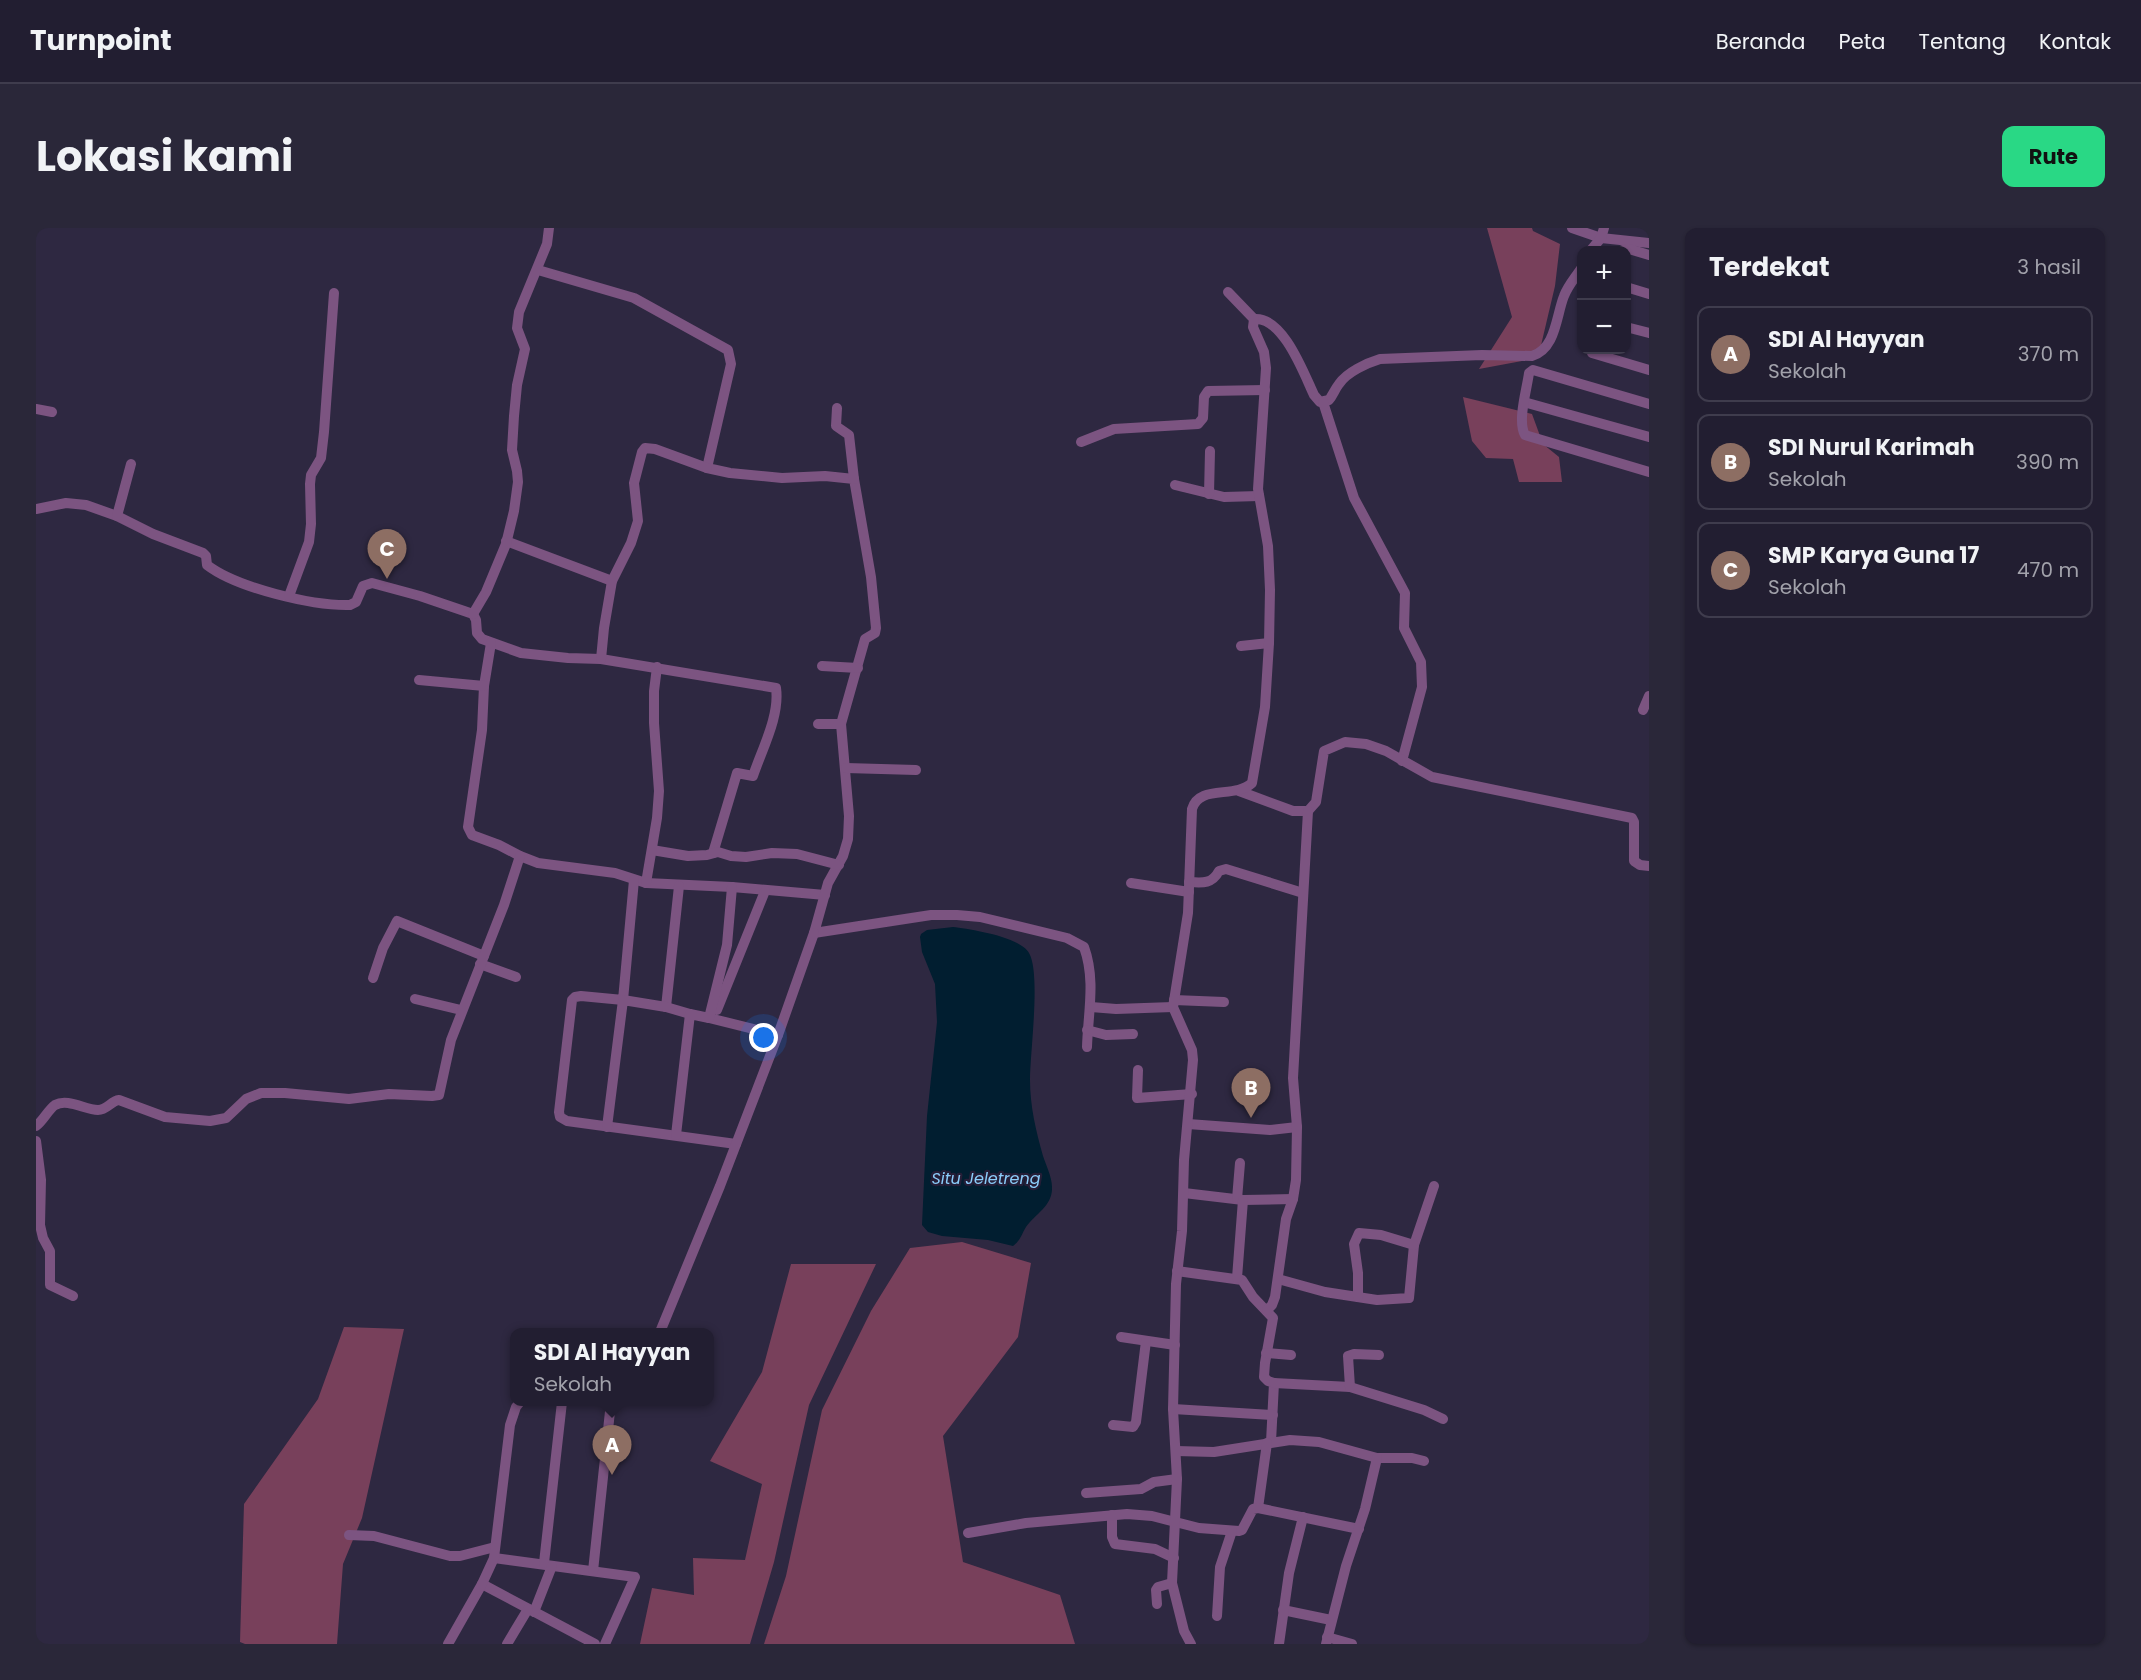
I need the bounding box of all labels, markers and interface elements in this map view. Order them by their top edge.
text: Turnpoint [30,21,172,60]
text: Beranda [1716,27,1806,56]
text: Peta [1839,27,1886,56]
text: Tentang [1919,27,2006,56]
text: Kontak [2039,27,2111,56]
button: Rute [2002,126,2105,187]
text: Lokasi kami [36,127,293,186]
map controls [1577,246,1631,354]
button: + [1577,246,1631,300]
text: Terdekat [1709,249,1829,285]
text: 3 hasil [2017,253,2081,281]
button: − [1577,300,1631,354]
text: SDI Al Hayyan [1768,324,1925,355]
text: A [1723,340,1738,368]
text: 370 m [2018,340,2079,368]
text: Sekolah [1768,357,1846,385]
text: SDI Nurul Karimah [1768,432,1975,463]
text: B [1724,448,1737,476]
text: 390 m [2016,448,2079,476]
text: Sekolah [1768,465,1846,493]
pin: C [368,530,406,579]
text: SMP Karya Guna 17 [1768,540,1979,571]
text: C [1723,556,1738,584]
text: 470 m [2017,556,2079,584]
text: Sekolah [1768,573,1846,601]
your location [749,1023,778,1052]
pin: B [1232,1068,1270,1118]
water label: Situ Jeletreng [931,1167,1041,1190]
popup [510,1328,714,1406]
text: SDI Al Hayyan [534,1337,690,1368]
text: Sekolah [534,1370,612,1398]
pin: A [592,1426,632,1475]

